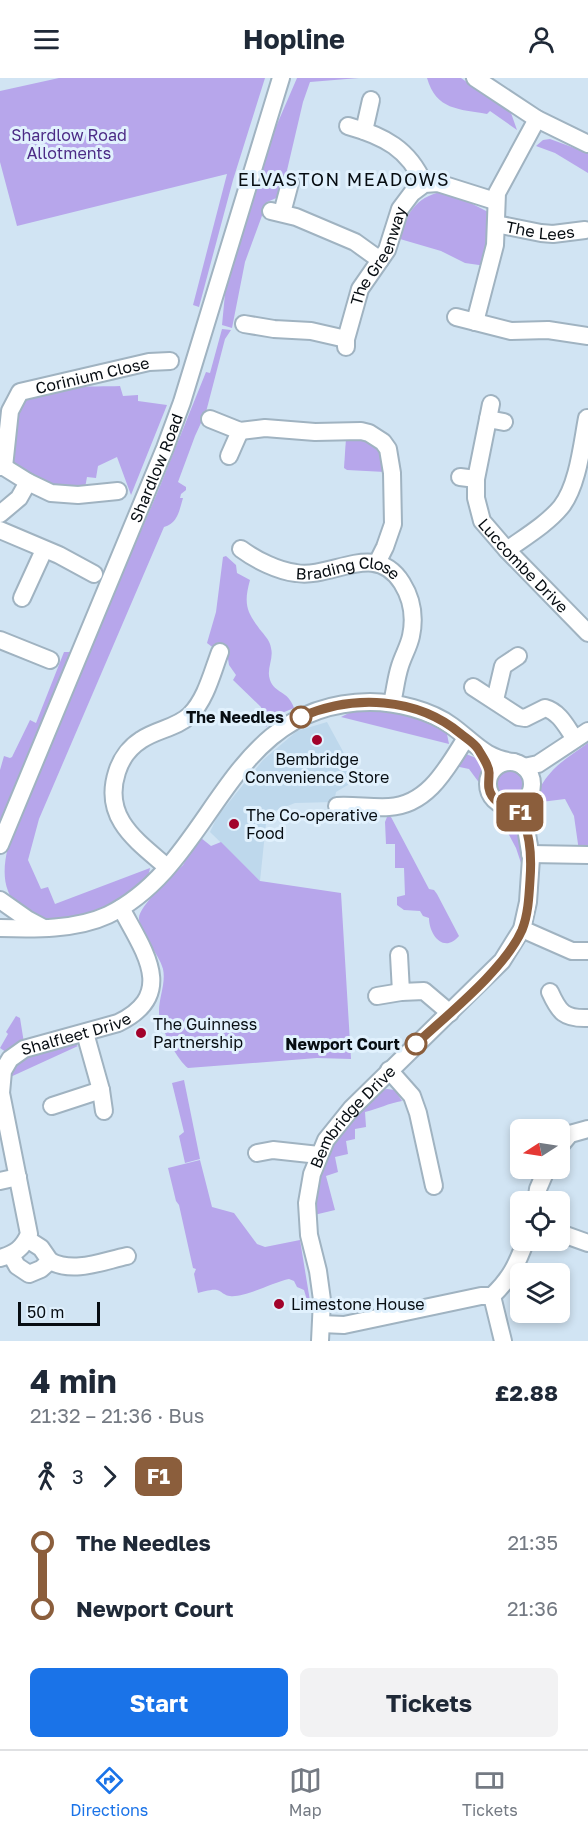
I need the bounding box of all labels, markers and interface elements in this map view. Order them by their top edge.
icon: menu [30,23,63,56]
text: Hopline [243,23,345,55]
icon: person [525,23,558,56]
park label: Shardlow Road Allotments [11,125,127,163]
district label: ELVASTON MEADOWS [238,168,450,190]
street label: The Greenway [346,204,410,308]
street label: The Lees [504,216,576,244]
street label: Corinium Close [33,352,151,398]
street label: Shardlow Road [125,411,187,526]
street label: Luccombe Drive [474,514,573,617]
street label: Brading Close [295,552,405,584]
marker: The Needles [290,706,312,728]
place label: The Needles [186,707,284,727]
marker: Bembridge Convenience Store [310,733,324,747]
place label: Bembridge Convenience Store [245,749,389,787]
line badge: F1 [493,792,547,832]
text: F1 [508,799,532,825]
place label: The Co-operative Food [246,805,378,843]
marker: The Co-operative Food [227,817,241,831]
street label: Shalfleet Drive [19,1008,135,1059]
place label: The Guinness Partnership [153,1014,257,1052]
marker: The Guinness Partnership [134,1026,148,1040]
marker: Newport Court [405,1033,427,1055]
place label: Newport Court [285,1034,400,1054]
street label: Bembridge Drive [306,1061,399,1171]
north arrow [510,1119,570,1179]
map controls [510,1119,570,1323]
button: locate [510,1191,570,1251]
button: layers [510,1263,570,1323]
place label: Limestone House [291,1294,425,1314]
marker: Limestone House [272,1297,286,1311]
scale bar [18,1299,100,1326]
text: 50 m [27,1302,64,1322]
text: 4 min [30,1361,117,1400]
text: £2.88 [495,1379,558,1406]
text: 21:32 – 21:36 · Bus [30,1403,204,1427]
icon: walk [30,1460,63,1493]
icon: forward [93,1460,126,1493]
text: F1 [147,1463,170,1489]
text: 3 [72,1464,84,1488]
text: The Needles [76,1529,211,1556]
text: 21:35 [507,1530,558,1554]
text: Newport Court [76,1595,234,1622]
text: 21:36 [507,1596,558,1620]
button: Start [30,1668,288,1737]
button: Tickets [300,1668,558,1737]
tab: Directions [70,1764,148,1820]
tab: Map [289,1764,322,1820]
tab: Tickets [462,1764,518,1820]

